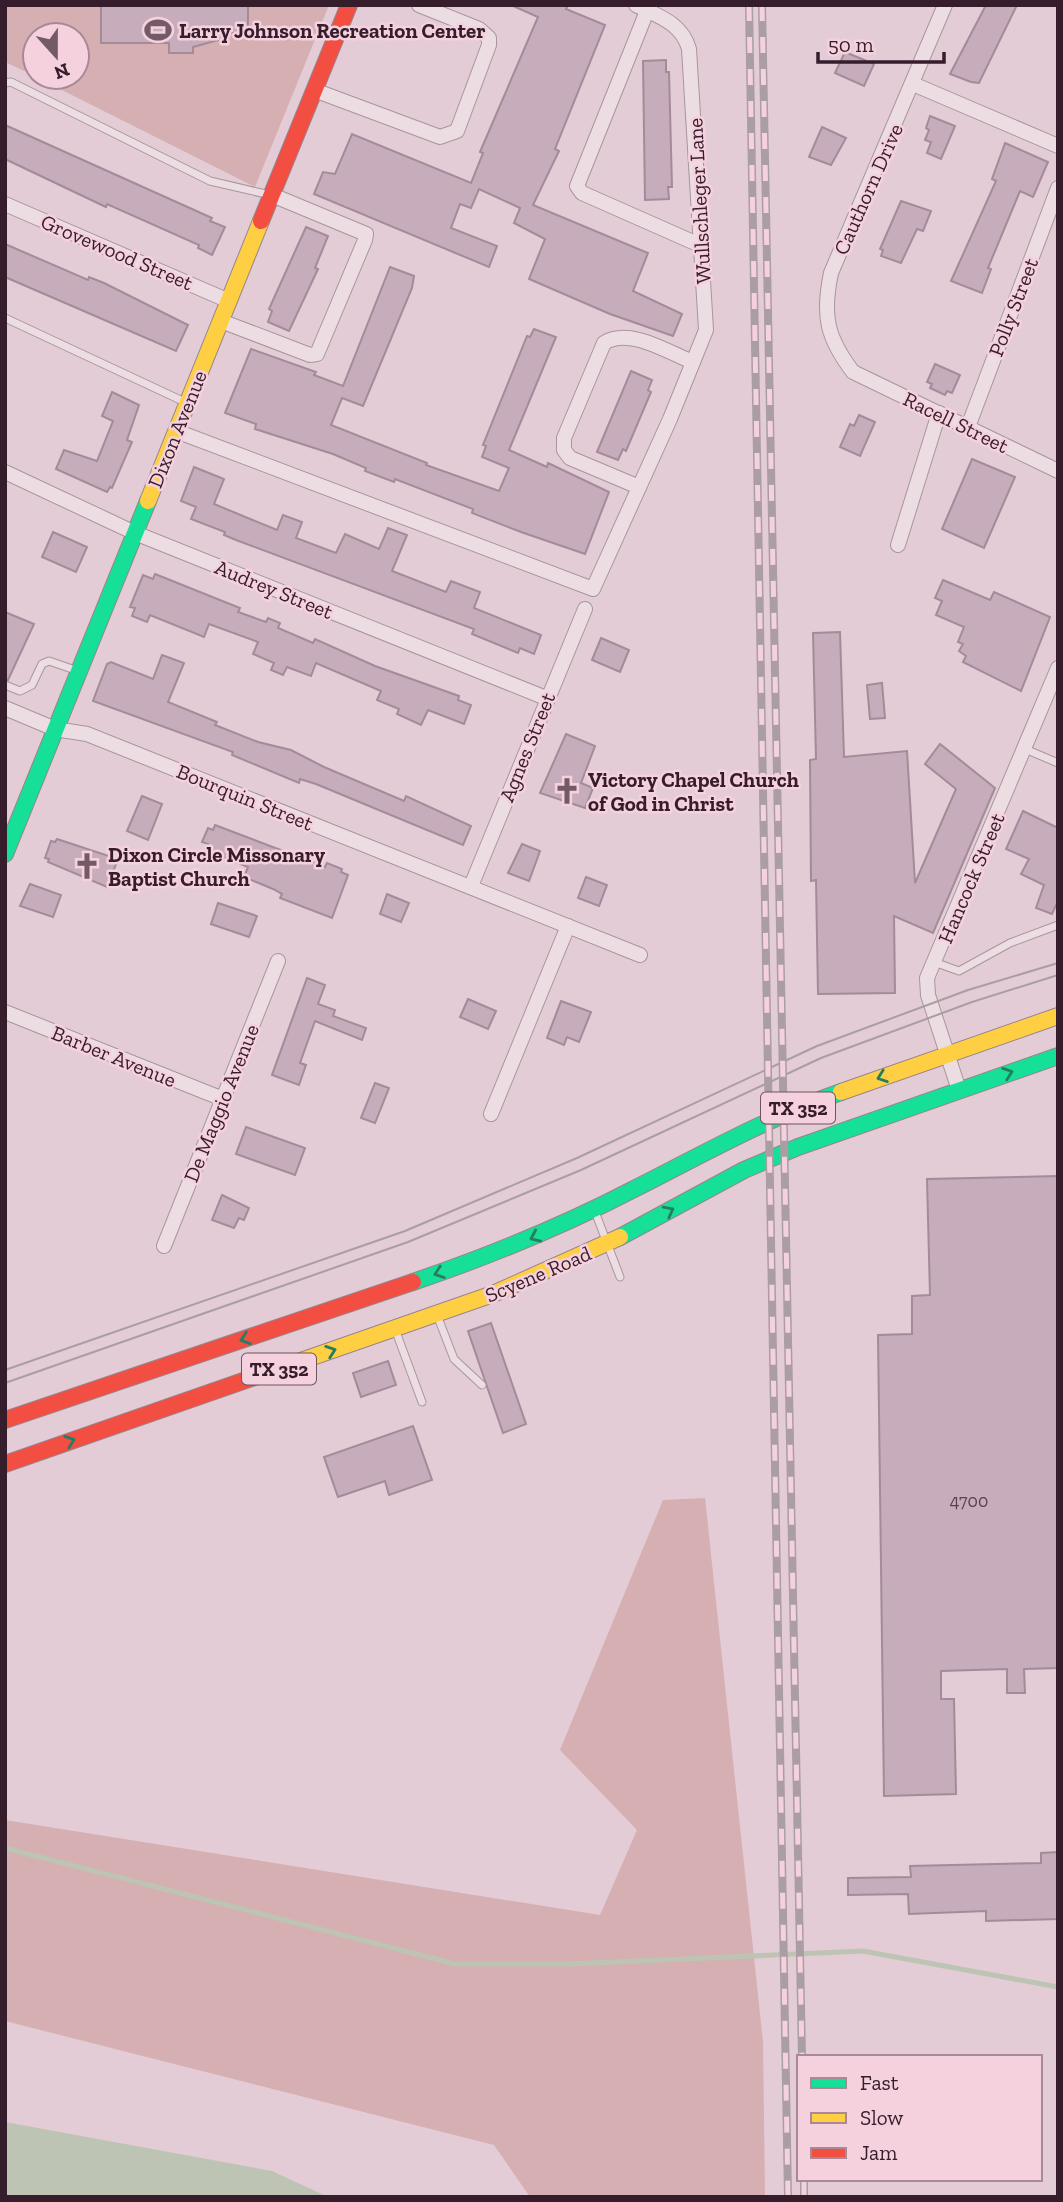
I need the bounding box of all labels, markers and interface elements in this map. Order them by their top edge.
sports icon: Larry Johnson Recreation Center [143,15,173,45]
place label: Larry Johnson Recreation Center [179,18,485,43]
north arrow [21,21,91,91]
scale bar [818,21,944,65]
text: 50 m [828,32,874,57]
text: N [51,58,73,85]
street label: Wullschleger Lane [682,117,716,285]
street label: Cauthorn Drive [828,119,908,258]
street label: Grovewood Street [37,209,197,295]
street label: Polly Street [983,254,1043,360]
street label: Dixon Avenue [142,366,212,491]
street label: Racell Street [899,386,1013,458]
street label: Audrey Street [211,554,337,624]
street label: Agnes Street [494,688,560,805]
street label: Bourquin Street [173,758,317,836]
place label: Victory Chapel Church of God in Christ [588,767,799,816]
church icon: Victory Chapel Church of God in Christ [552,776,582,806]
street label: Hancock Street [932,809,1010,947]
place label: Dixon Circle Missonary Baptist Church [108,842,325,891]
church icon: Dixon Circle Missonary Baptist Church [72,851,102,881]
street label: Barber Avenue [48,1020,180,1092]
street label: De Maggio Avenue [178,1020,264,1186]
one-way arrow [1002,1067,1014,1081]
one-way arrow [876,1069,888,1083]
road number: TX 352 [761,1092,835,1124]
one-way arrow [662,1205,674,1219]
one-way arrow [530,1229,542,1243]
street label: Scyene Road [481,1240,595,1308]
one-way arrow [433,1265,445,1279]
one-way arrow [240,1331,252,1345]
one-way arrow [324,1345,337,1359]
road number: TX 352 [242,1354,316,1385]
one-way arrow [63,1435,75,1449]
house number: 4700 [950,1490,988,1512]
legend [797,2055,1042,2181]
text: Fast [860,2070,899,2095]
text: Slow [860,2105,903,2130]
text: Jam [860,2140,897,2165]

